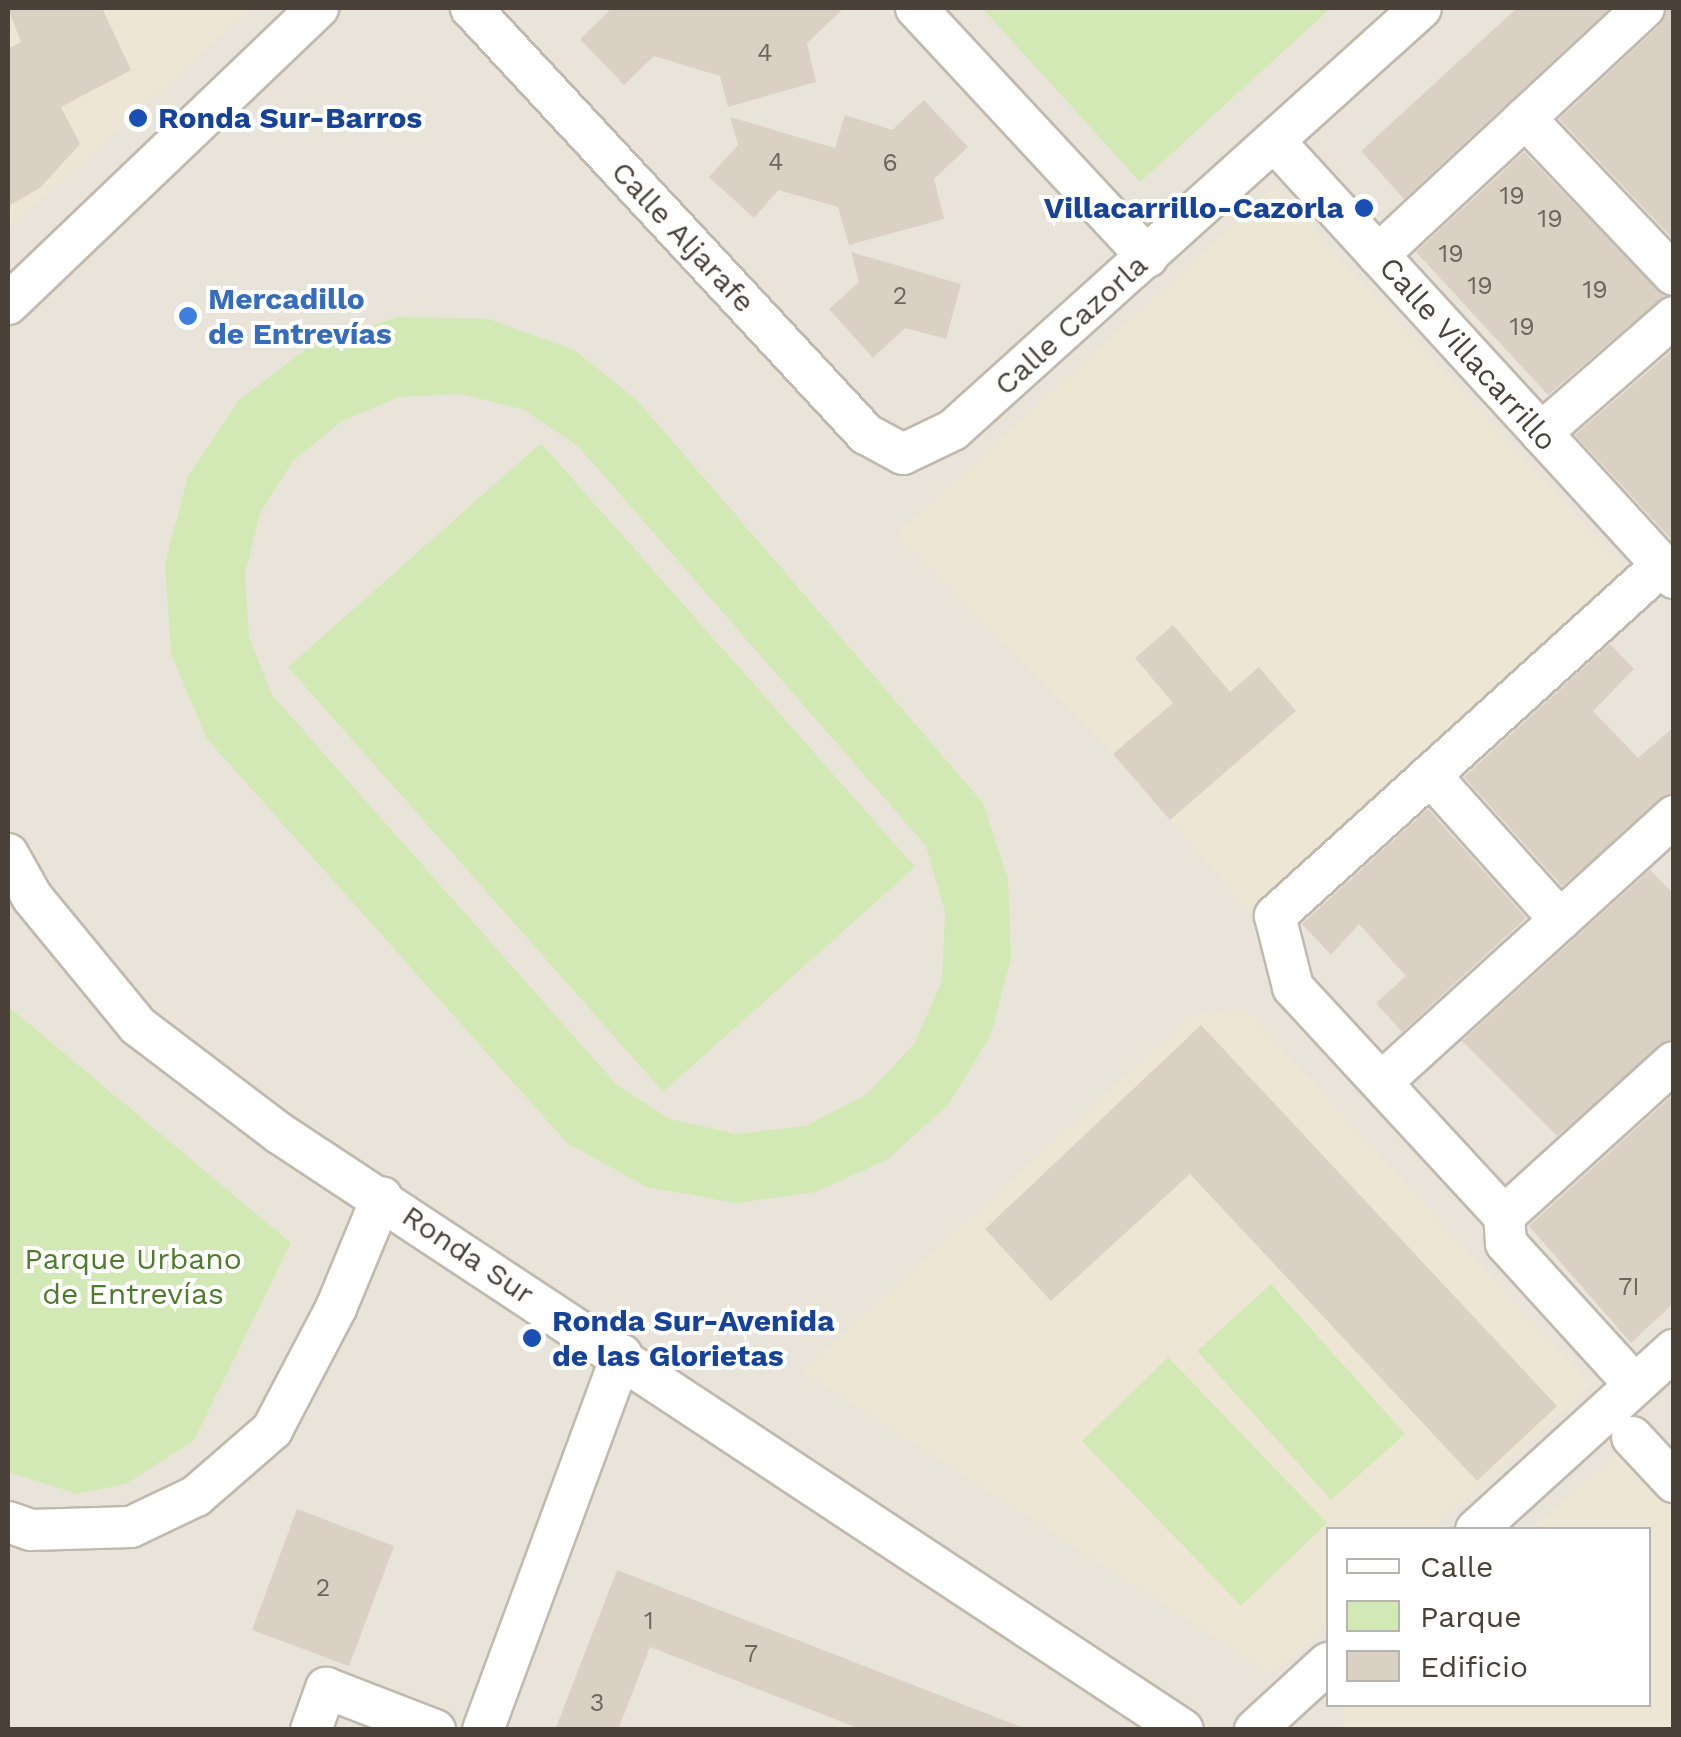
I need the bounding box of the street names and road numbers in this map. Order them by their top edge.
street label: Calle Aljarafe [603,154,763,320]
street label: Calle Cazorla [987,247,1155,403]
street label: Calle Villacarrillo [1371,250,1565,458]
street label: Ronda Sur [395,1198,541,1312]

